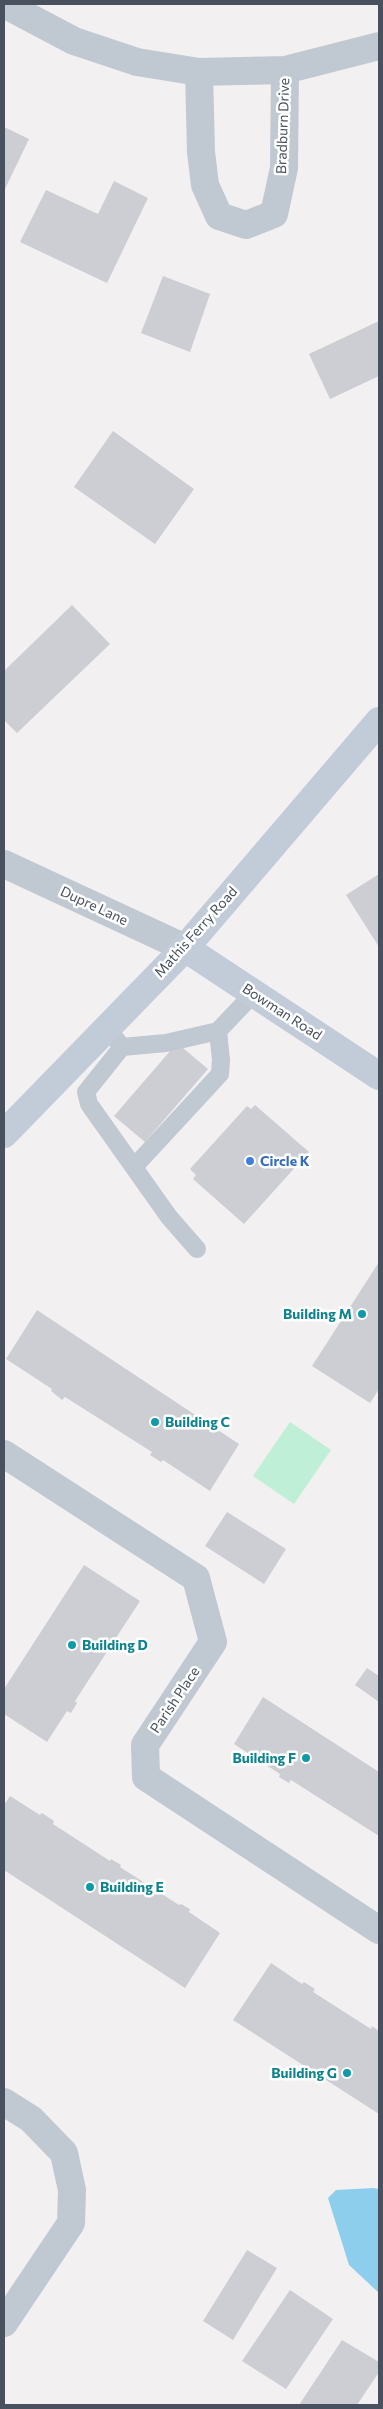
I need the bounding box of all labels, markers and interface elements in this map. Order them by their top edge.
street label: Bradburn Drive [273,78,293,174]
street label: Dupre Lane [58,883,130,929]
street label: Mathis Ferry Road [151,883,241,981]
street label: Bowman Road [239,980,325,1044]
place label: Circle K [260,1153,309,1169]
marker: Circle K [244,1155,256,1167]
place label: Building M [283,1306,352,1322]
marker: Building M [356,1308,368,1320]
place label: Building C [165,1414,230,1430]
marker: Building C [149,1416,161,1428]
place label: Building D [82,1637,148,1653]
marker: Building D [66,1639,78,1651]
street label: Parish Place [147,1664,203,1736]
place label: Building F [232,1750,296,1766]
marker: Building F [300,1752,312,1764]
place label: Building E [100,1879,164,1895]
marker: Building E [84,1881,96,1893]
place label: Building G [271,2065,337,2081]
marker: Building G [341,2067,353,2079]

